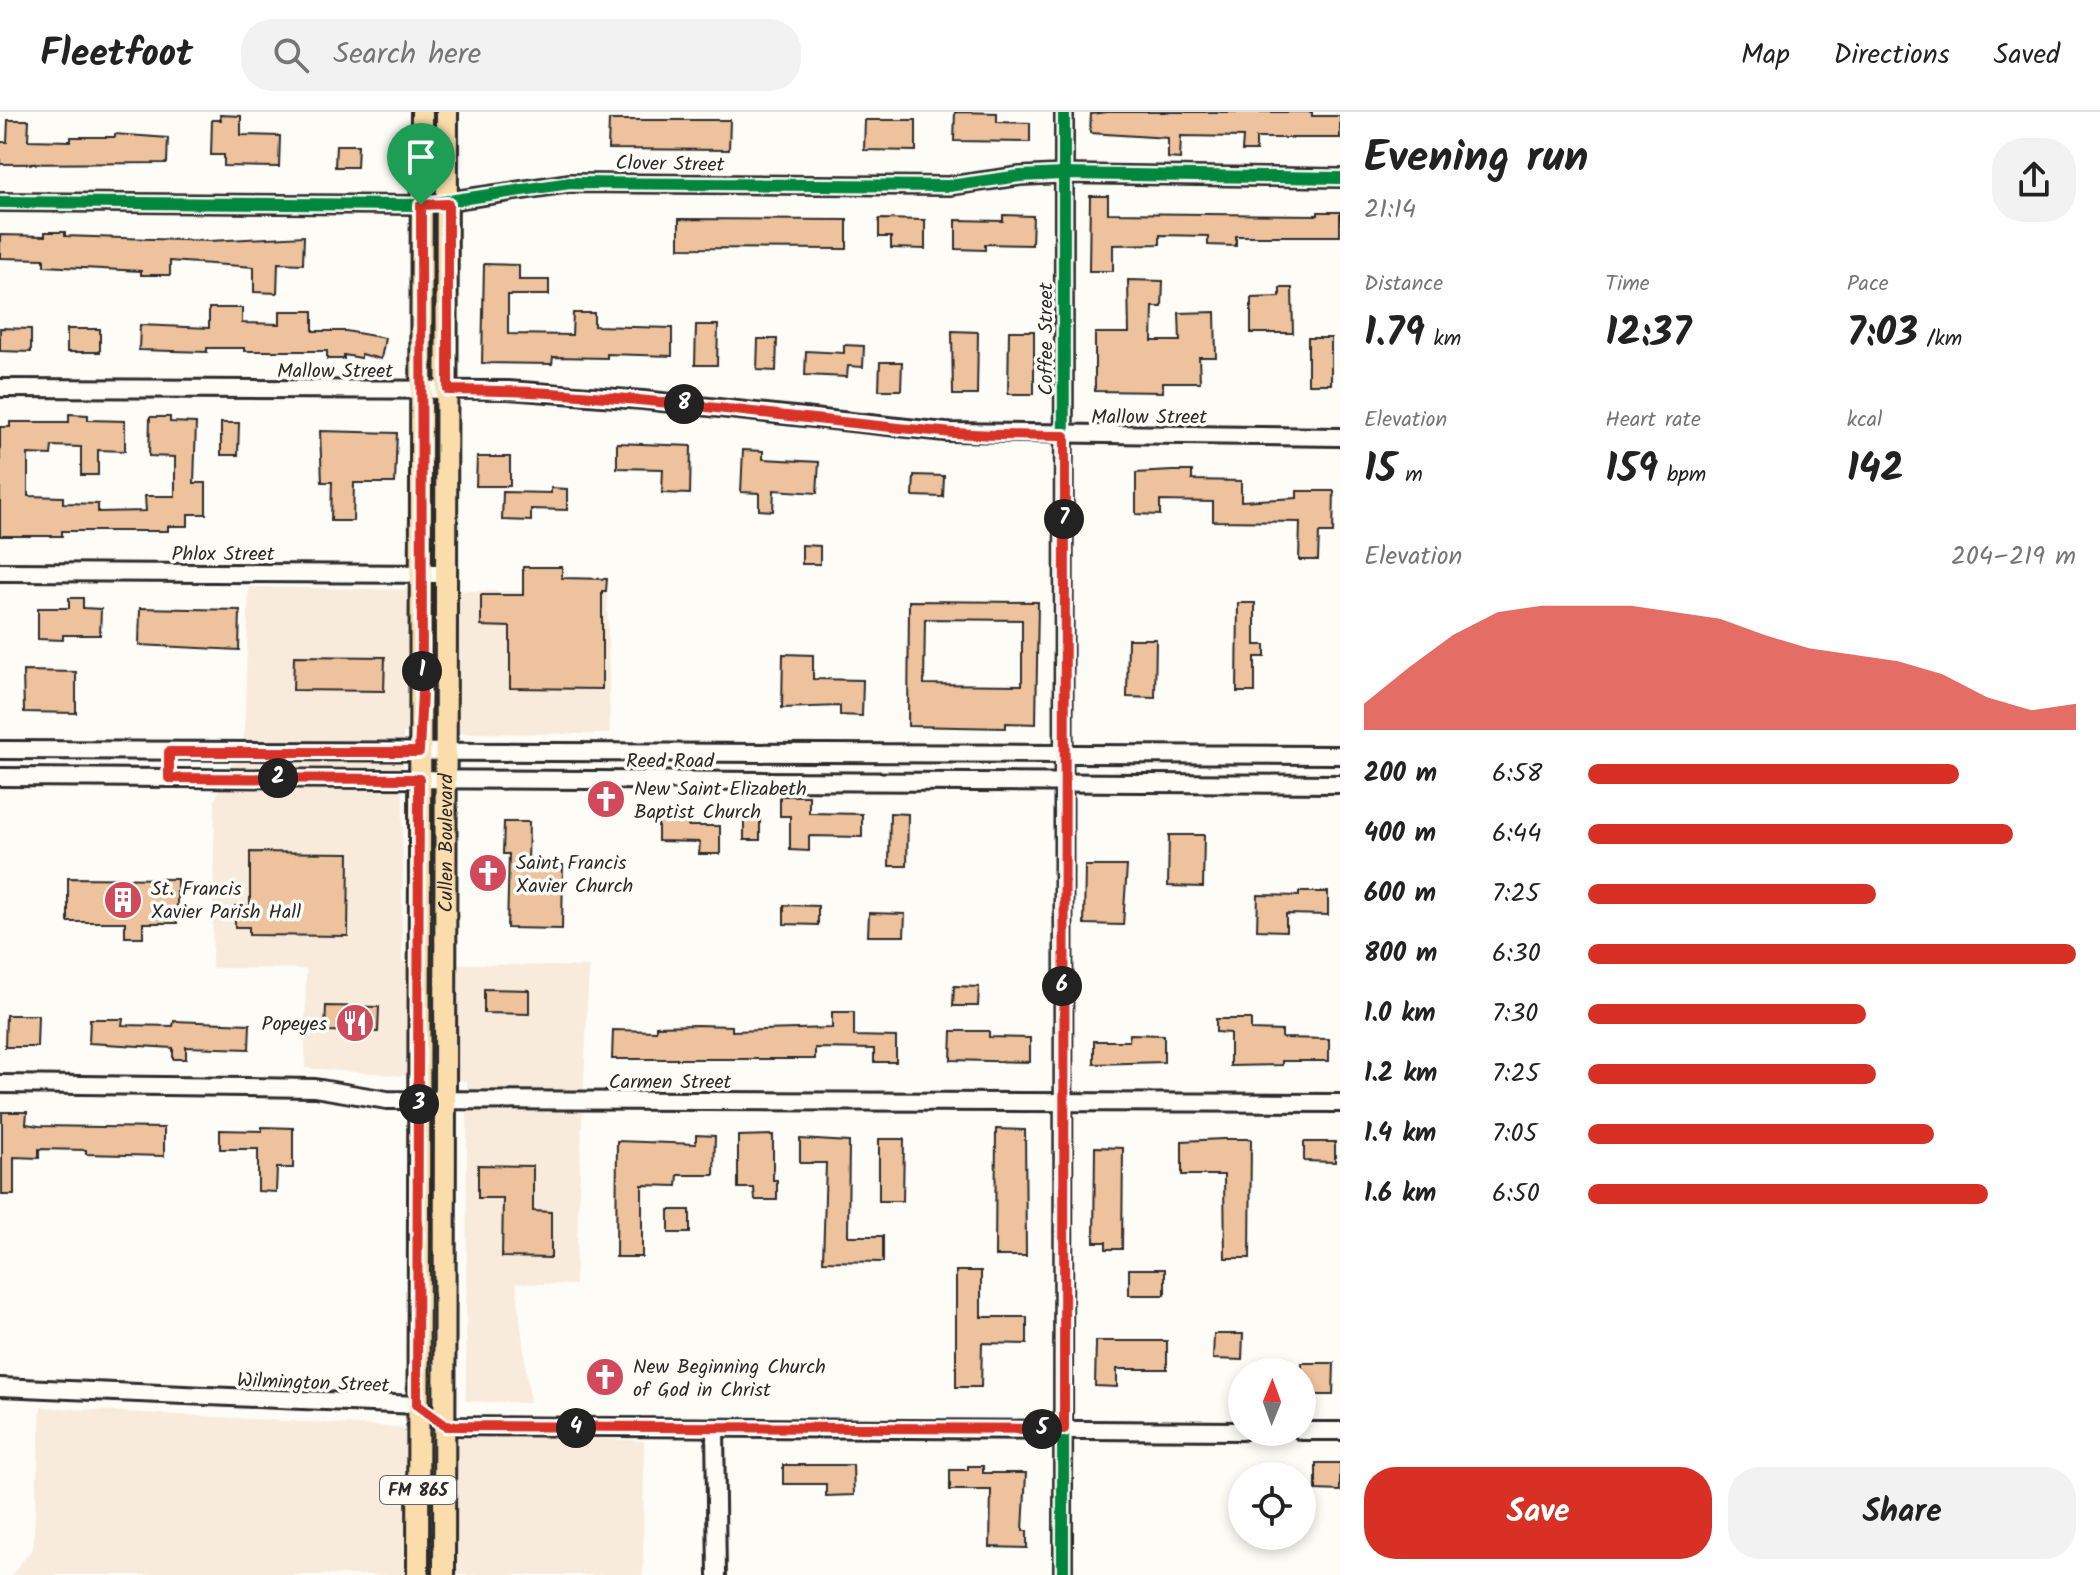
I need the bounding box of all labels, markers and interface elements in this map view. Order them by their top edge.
search box [241,19,801,91]
text: Fleetfoot [40,25,193,85]
text: Search here [333,31,481,79]
icon: search [269,33,313,77]
text: Map [1741,33,1790,78]
text: Directions [1834,33,1950,78]
text: Saved [1994,33,2060,78]
pin [387,123,455,205]
text: Evening run [1364,124,1588,194]
icon: arrive [399,135,443,179]
button: share [1992,138,2076,222]
street label: Clover Street [615,148,725,182]
text: 21:14 [1364,189,1416,231]
text: Distance [1364,267,1443,302]
text: Time [1605,267,1650,302]
text: Pace [1847,267,1889,302]
street label: Coffee Street [1031,282,1063,395]
text: 1.79 [1364,302,1425,366]
text: 12:37 [1605,302,1691,366]
text: 7:03 [1847,302,1918,366]
text: km [1425,322,1461,357]
text: /km [1918,322,1962,357]
street label: Mallow Street [277,356,393,388]
pin: 8 [664,384,704,424]
text: 8 [678,386,690,421]
street label: Mallow Street [1091,402,1207,434]
text: Elevation [1364,403,1447,438]
text: Heart rate [1605,403,1701,438]
text: kcal [1847,403,1882,438]
text: 15 [1364,438,1396,502]
text: 159 [1605,438,1658,502]
text: 142 [1847,438,1904,502]
text: m [1396,458,1423,493]
text: bpm [1658,458,1706,493]
pin: 7 [1044,499,1084,539]
text: 7 [1059,501,1069,536]
text: Elevation [1364,536,1462,578]
text: 204–219 m [1951,536,2076,578]
street label: Phlox Street [172,539,275,571]
pin: 1 [402,651,442,691]
text: 1 [419,653,425,688]
street label: Reed Road [626,746,715,778]
text: 200 m [1364,753,1437,795]
text: 6:58 [1492,753,1542,795]
pin: 2 [258,758,298,798]
text: 2 [272,760,284,795]
street label: Cullen Boulevard [431,772,464,912]
place label: New Saint Elizabeth Baptist Church [634,774,807,829]
church icon: New Saint Elizabeth Baptist Church [585,778,627,820]
text: 400 m [1364,813,1436,855]
text: 6:44 [1492,813,1542,855]
place label: Saint Francis Xavier Church [516,848,633,903]
church icon: Saint Francis Xavier Church [467,852,509,894]
text: 600 m [1364,873,1436,915]
text: 7:25 [1492,873,1539,915]
place label: St. Francis Xavier Parish Hall [151,874,301,929]
building icon: St. Francis Xavier Parish Hall [102,879,144,921]
text: 800 m [1364,933,1437,975]
text: 6:30 [1492,933,1541,975]
pin: 6 [1042,966,1082,1006]
text: 6 [1056,968,1068,1003]
text: 1.0 km [1364,993,1435,1035]
text: 7:30 [1492,993,1538,1035]
restaurant icon: Popeyes [334,1002,376,1044]
place label: Popeyes [262,1009,327,1041]
text: 1.2 km [1364,1053,1437,1095]
text: 7:25 [1492,1053,1539,1095]
street label: Carmen Street [609,1067,731,1099]
pin: 3 [399,1084,439,1124]
text: 3 [413,1086,425,1121]
text: 1.4 km [1364,1113,1436,1155]
text: 7:05 [1492,1113,1537,1155]
text: 1.6 km [1364,1173,1436,1215]
text: 6:50 [1492,1173,1540,1215]
place label: New Beginning Church of God in Christ [633,1352,826,1407]
church icon: New Beginning Church of God in Christ [584,1356,626,1398]
north arrow [1228,1358,1316,1446]
map controls [1228,1358,1316,1550]
street label: Wilmington Street [236,1365,390,1403]
pin: 4 [556,1408,596,1448]
pin: 5 [1022,1409,1062,1449]
text: 4 [570,1410,582,1445]
text: 5 [1036,1411,1048,1446]
button: locate [1228,1462,1316,1550]
button: Save [1364,1467,1712,1559]
button: Share [1728,1467,2076,1559]
road number: FM 865 [380,1476,456,1504]

